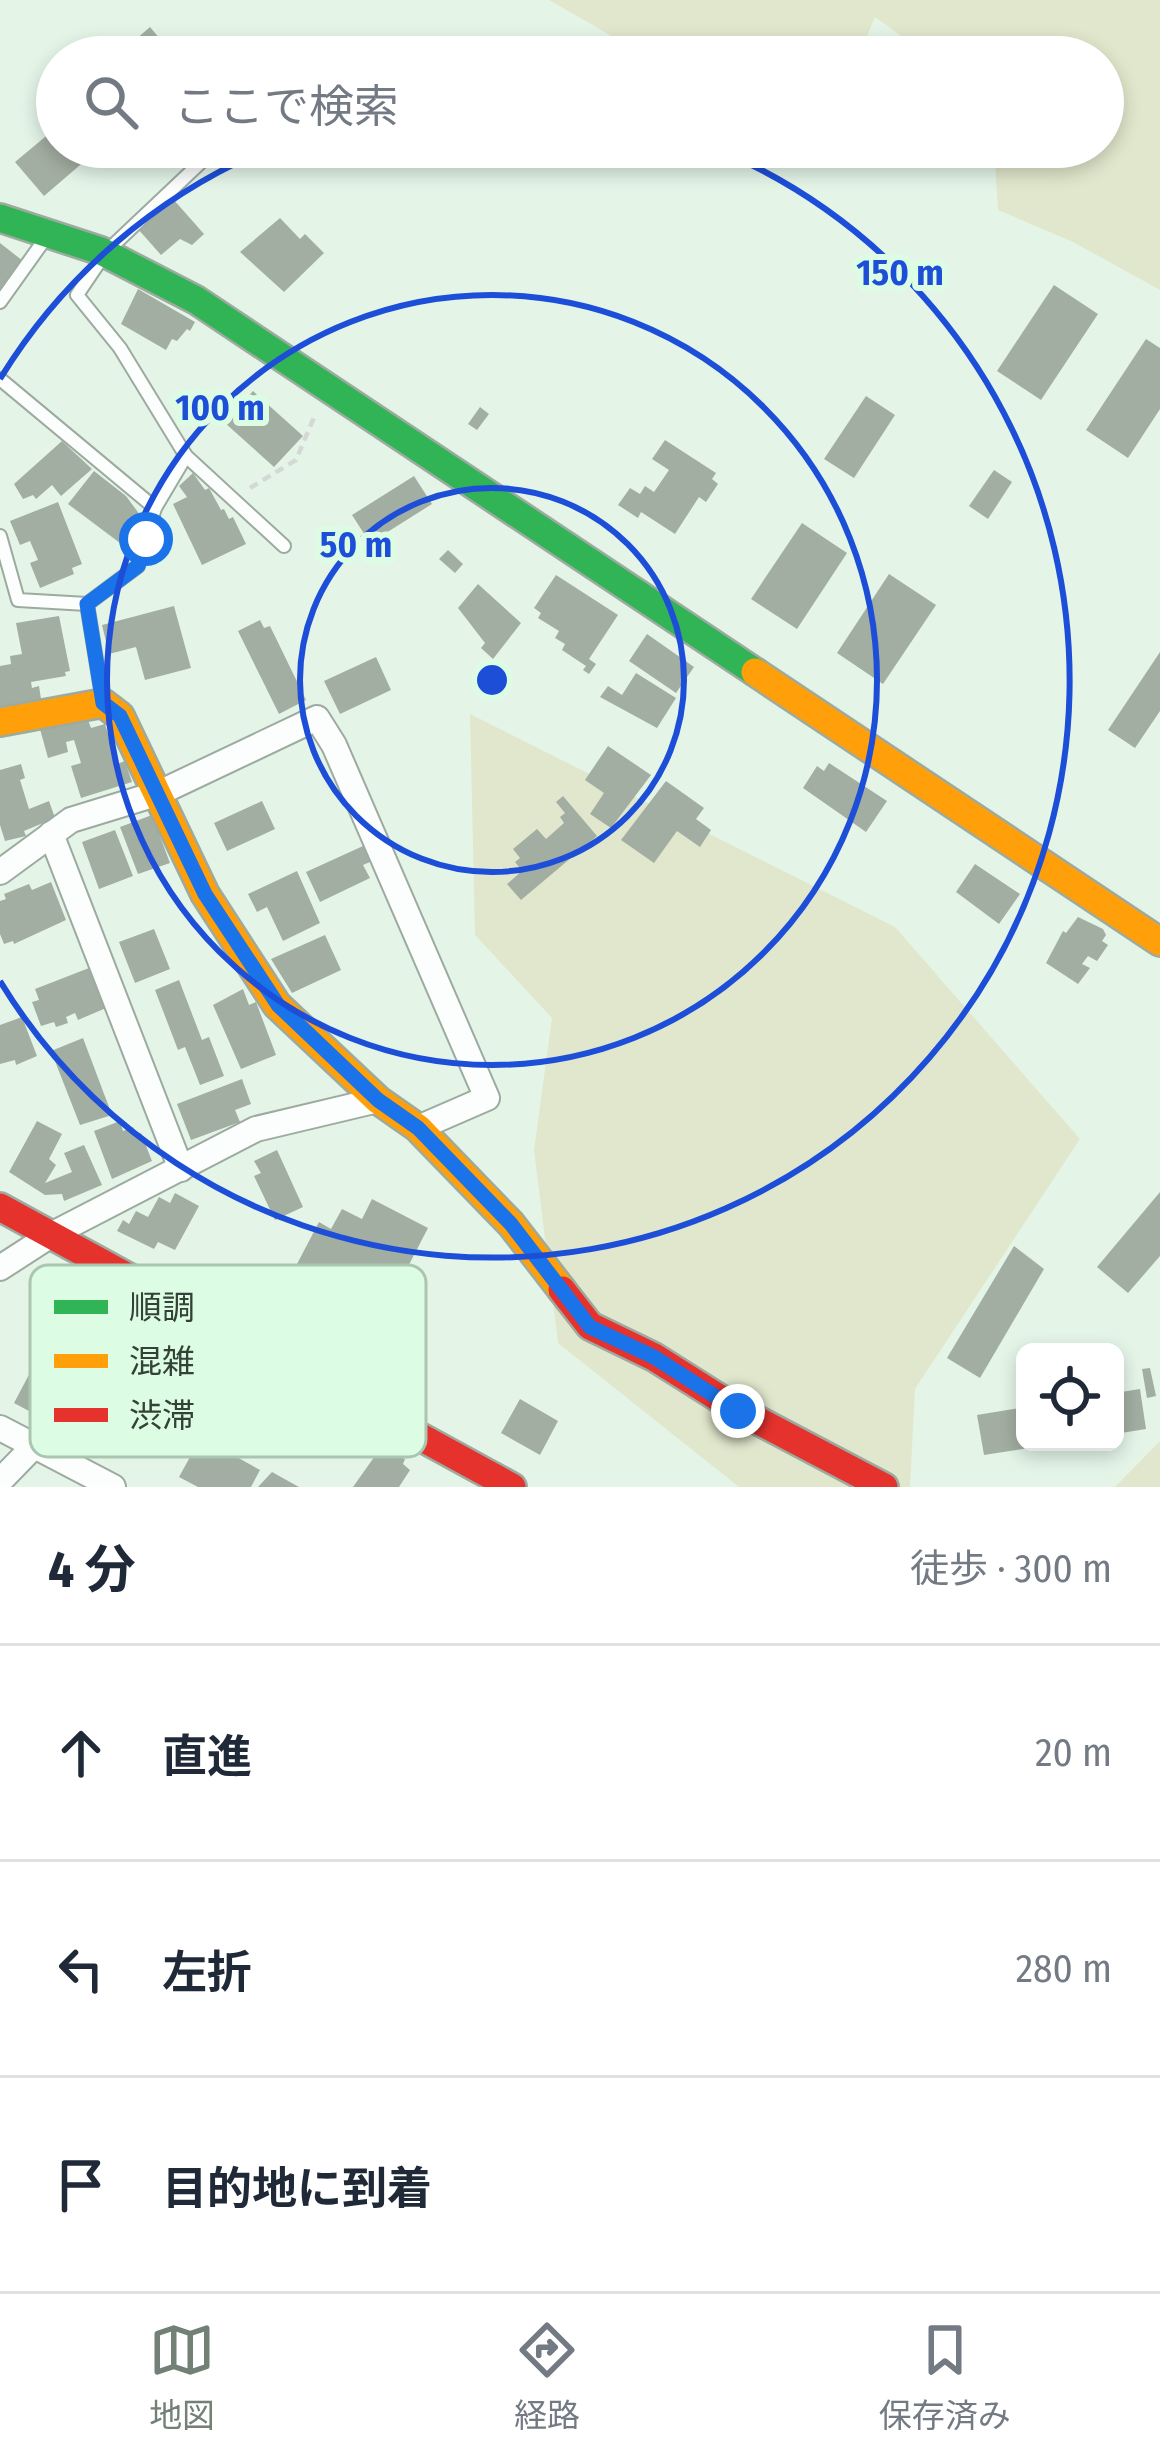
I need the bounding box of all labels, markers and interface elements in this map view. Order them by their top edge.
search box [36,36,1124,168]
icon: search [78,69,144,135]
text: ここで検索 [174,80,399,134]
text: 150 m [856,251,944,295]
text: 100 m [175,386,265,430]
route start [119,512,173,566]
text: 50 m [320,523,392,567]
centre of rings [471,659,513,701]
legend [30,1265,426,1457]
text: 順調 [129,1288,195,1328]
text: 混雑 [129,1342,195,1382]
map controls [1016,1343,1124,1451]
button: locate [1016,1343,1124,1451]
route end [711,1384,765,1438]
text: 渋滞 [129,1396,195,1436]
text: 4 分 [48,1539,136,1601]
text: 徒歩 · 300 m [910,1546,1112,1592]
icon: ahead [48,1720,114,1786]
text: 直進 [162,1730,252,1784]
text: 20 m [1035,1730,1112,1776]
icon: left [48,1936,114,2002]
text: 左折 [162,1946,252,2000]
text: 280 m [1016,1946,1112,1992]
icon: arrive [48,2152,114,2218]
text: 目的地に到着 [162,2162,432,2216]
tab: 地図 [149,2317,215,2437]
tab: 経路 [514,2317,580,2437]
tab: 保存済み [879,2317,1011,2437]

